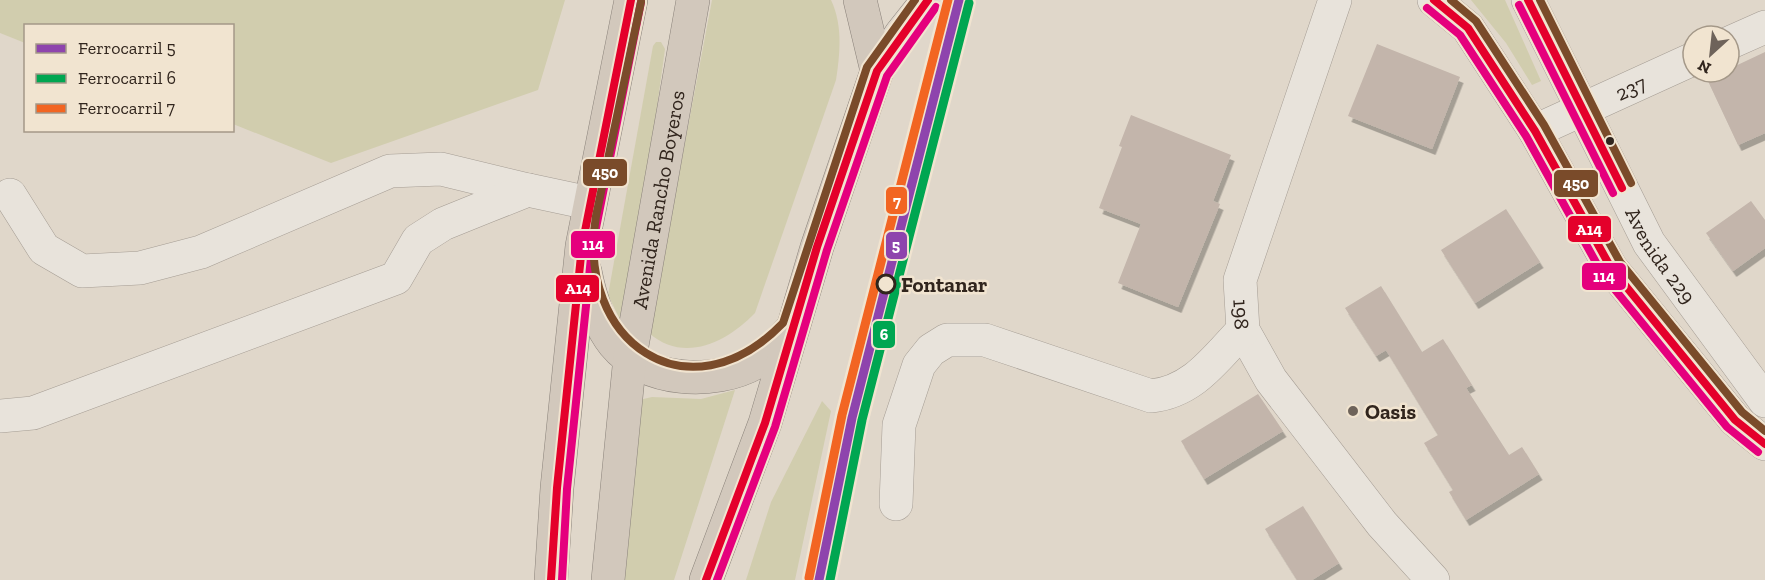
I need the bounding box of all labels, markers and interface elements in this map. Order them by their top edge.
legend [24,24,234,132]
north arrow [1681,24,1741,84]
text: Ferrocarril 5 [78,37,176,59]
text: N [1695,56,1714,78]
text: Ferrocarril 6 [78,67,176,89]
street label: 237 [1611,70,1650,105]
street label: Avenida Rancho Boyeros [626,88,689,311]
text: Ferrocarril 7 [78,97,176,119]
unlabelled marker [1604,135,1616,147]
line badge: 450 [582,158,628,187]
text: 450 [592,163,618,182]
line badge: 450 [1553,169,1599,198]
text: 450 [1563,174,1589,193]
line badge: 7 [885,186,908,215]
text: 7 [893,192,901,211]
street label: Avenida 229 [1621,203,1701,308]
line badge: A14 [1567,215,1612,243]
text: A14 [1576,220,1602,239]
line badge: 114 [570,230,616,259]
line badge: 5 [885,231,908,260]
text: 114 [582,235,604,254]
text: 5 [892,236,900,255]
line badge: 114 [1581,262,1627,291]
text: 114 [1593,267,1615,286]
place label: Fontanar [901,272,987,297]
line badge: A14 [555,274,600,303]
marker: Fontanar [876,274,896,294]
text: A14 [565,279,591,298]
street label: 198 [1229,298,1255,330]
line badge: 6 [872,320,896,349]
text: 6 [880,325,889,344]
place label: Oasis [1365,399,1416,424]
marker: Oasis [1346,404,1360,418]

